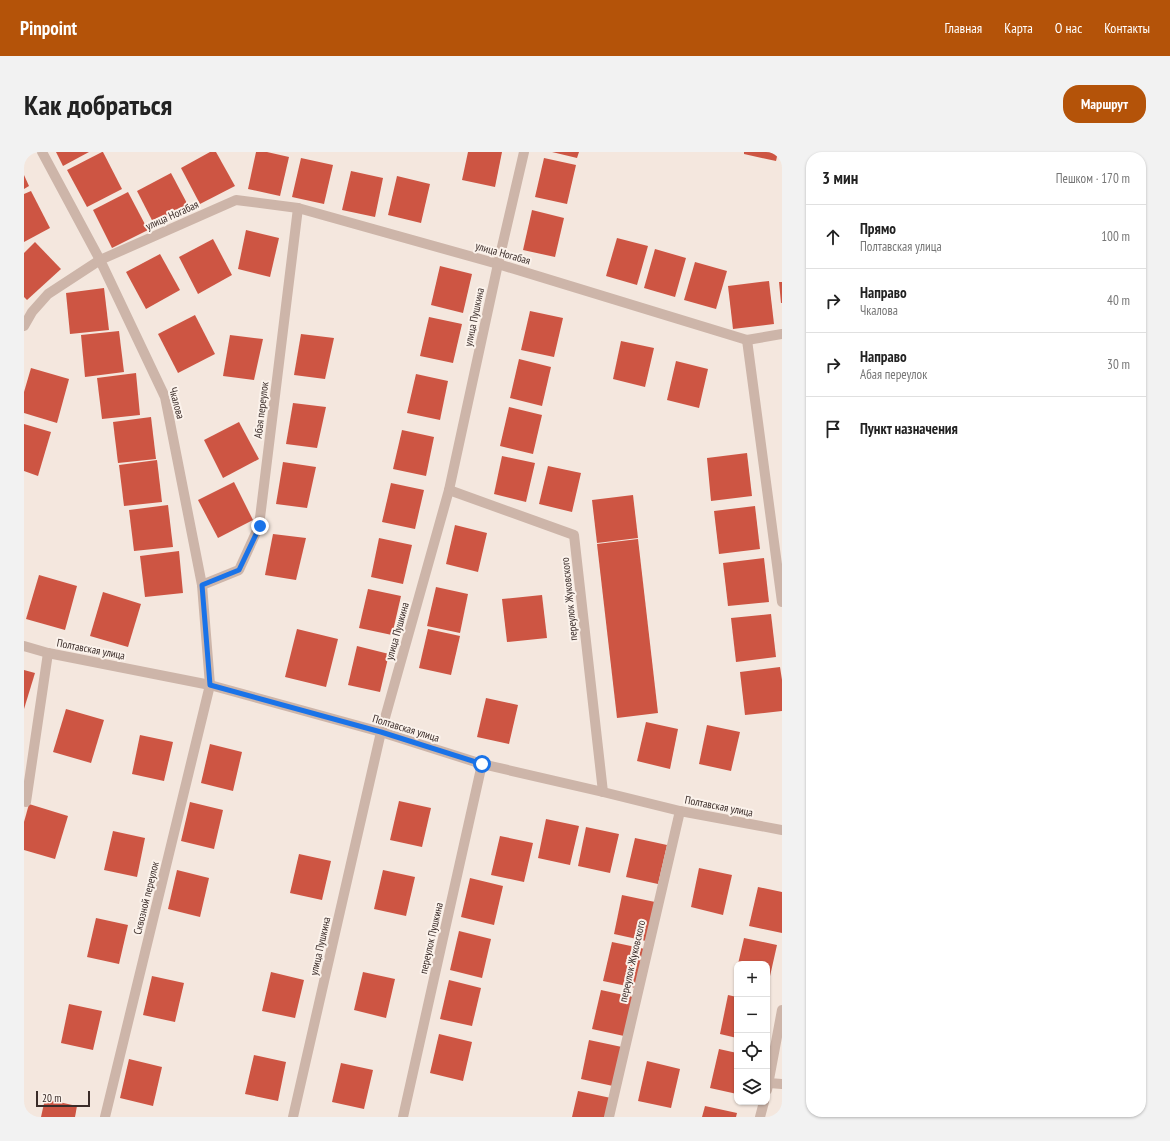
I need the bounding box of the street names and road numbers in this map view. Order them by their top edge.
street label: улица Ногабая [143,197,201,233]
street label: улица Ногабая [474,238,532,268]
street label: улица Пушкина [461,286,487,348]
street label: Абая переулок [251,380,272,439]
street label: Чкалова [166,386,188,420]
street label: переулок Жуковского [558,556,580,641]
street label: улица Пушкина [382,600,412,662]
street label: Полтавская улица [56,636,126,662]
street label: Полтавская улица [371,711,441,745]
street label: Полтавская улица [684,793,754,819]
street label: Сквозной переулок [130,859,162,936]
street label: переулок Пушкина [416,901,446,975]
street label: улица Пушкина [306,915,334,977]
street label: переулок Жуковского [616,918,648,1003]

